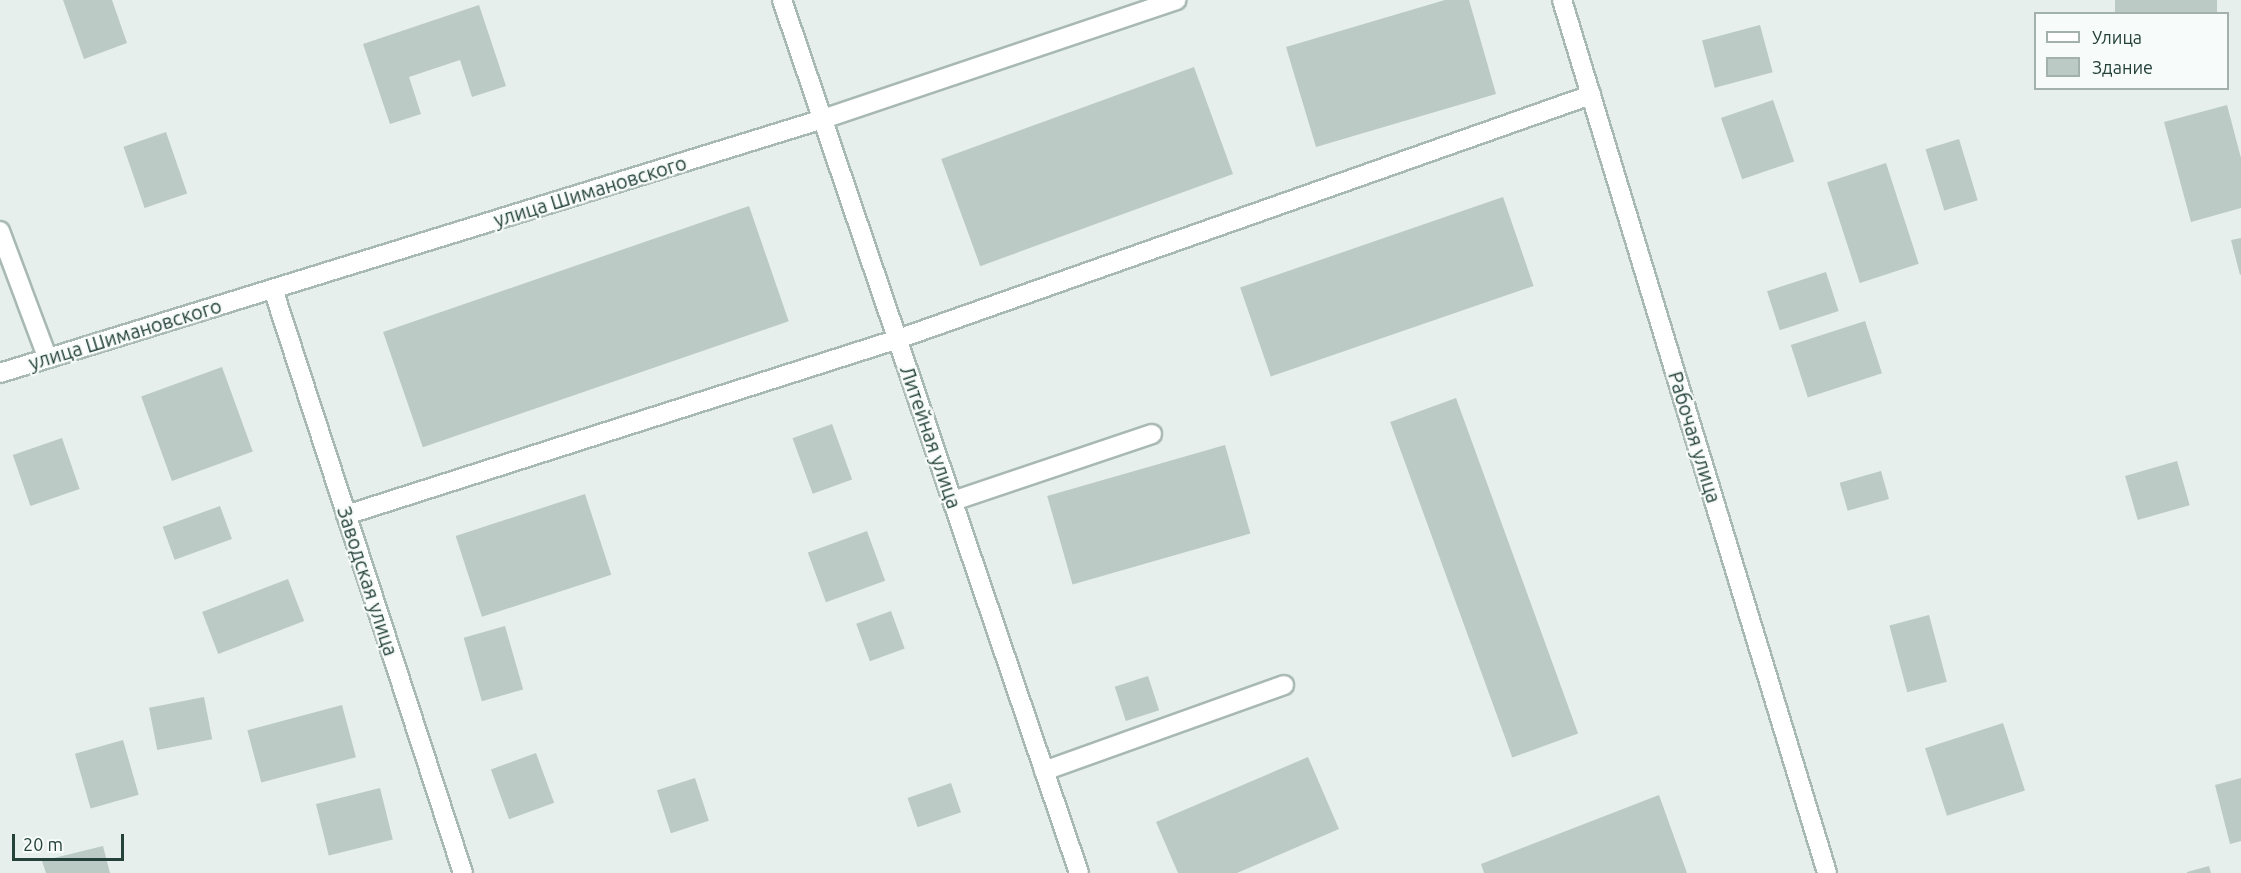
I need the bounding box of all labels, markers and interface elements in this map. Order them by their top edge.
legend [2034,12,2229,90]
text: Улица [2092,27,2142,47]
text: Здание [2092,57,2153,77]
street label: улица Шимановского [491,150,689,232]
street label: улица Шимановского [26,293,224,375]
street label: Литейная улица [895,362,967,512]
street label: Рабочая улица [1664,368,1726,506]
street label: Заводская улица [332,503,404,659]
scale bar [15,822,128,860]
text: 20 m [23,834,63,854]

